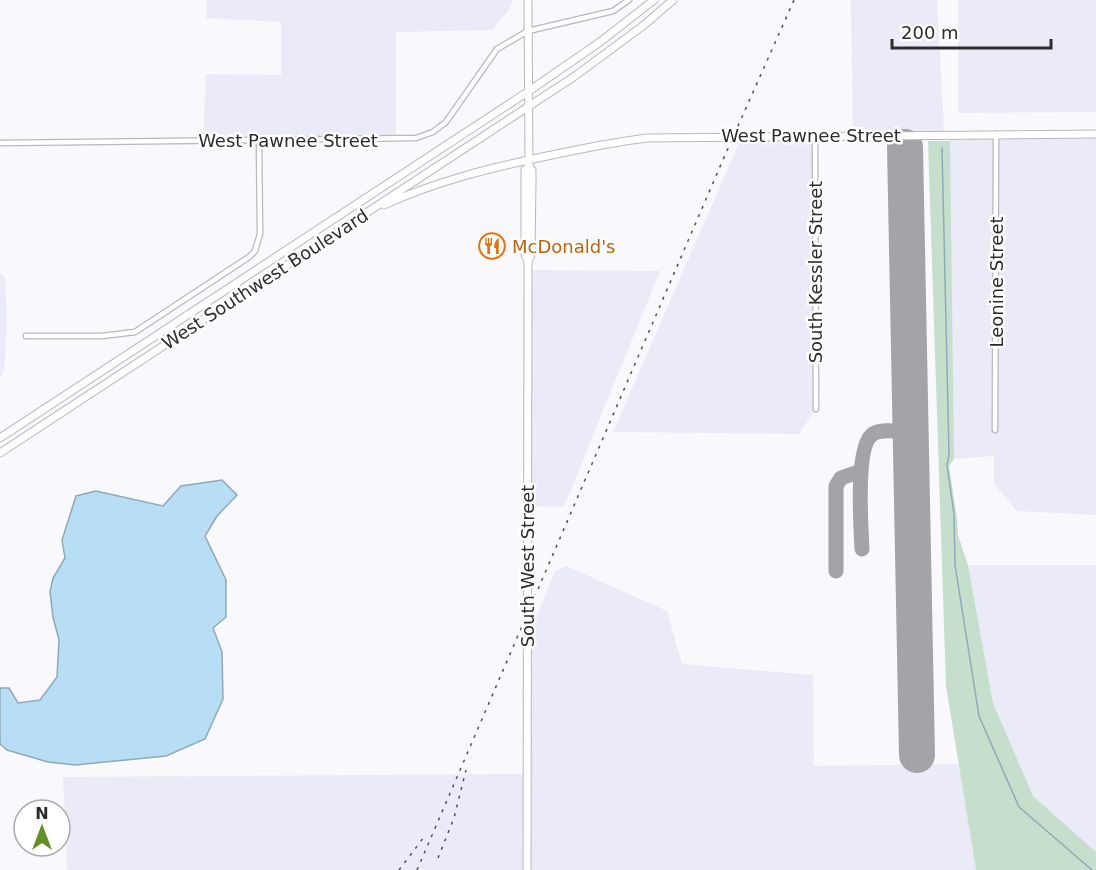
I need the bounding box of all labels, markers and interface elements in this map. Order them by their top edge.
scale bar [892,12,1051,50]
text: 200 m [901,22,959,43]
street label: West Pawnee Street [721,125,901,146]
street label: West Pawnee Street [198,130,378,151]
street label: South Kessler Street [805,181,826,363]
street label: West Southwest Boulevard [158,204,372,354]
street label: Leonine Street [986,216,1007,348]
restaurant icon: McDonald's [477,231,507,261]
place label: McDonald's [512,236,616,257]
street label: South West Street [517,485,538,647]
north arrow [12,798,72,858]
text: N [35,804,49,823]

